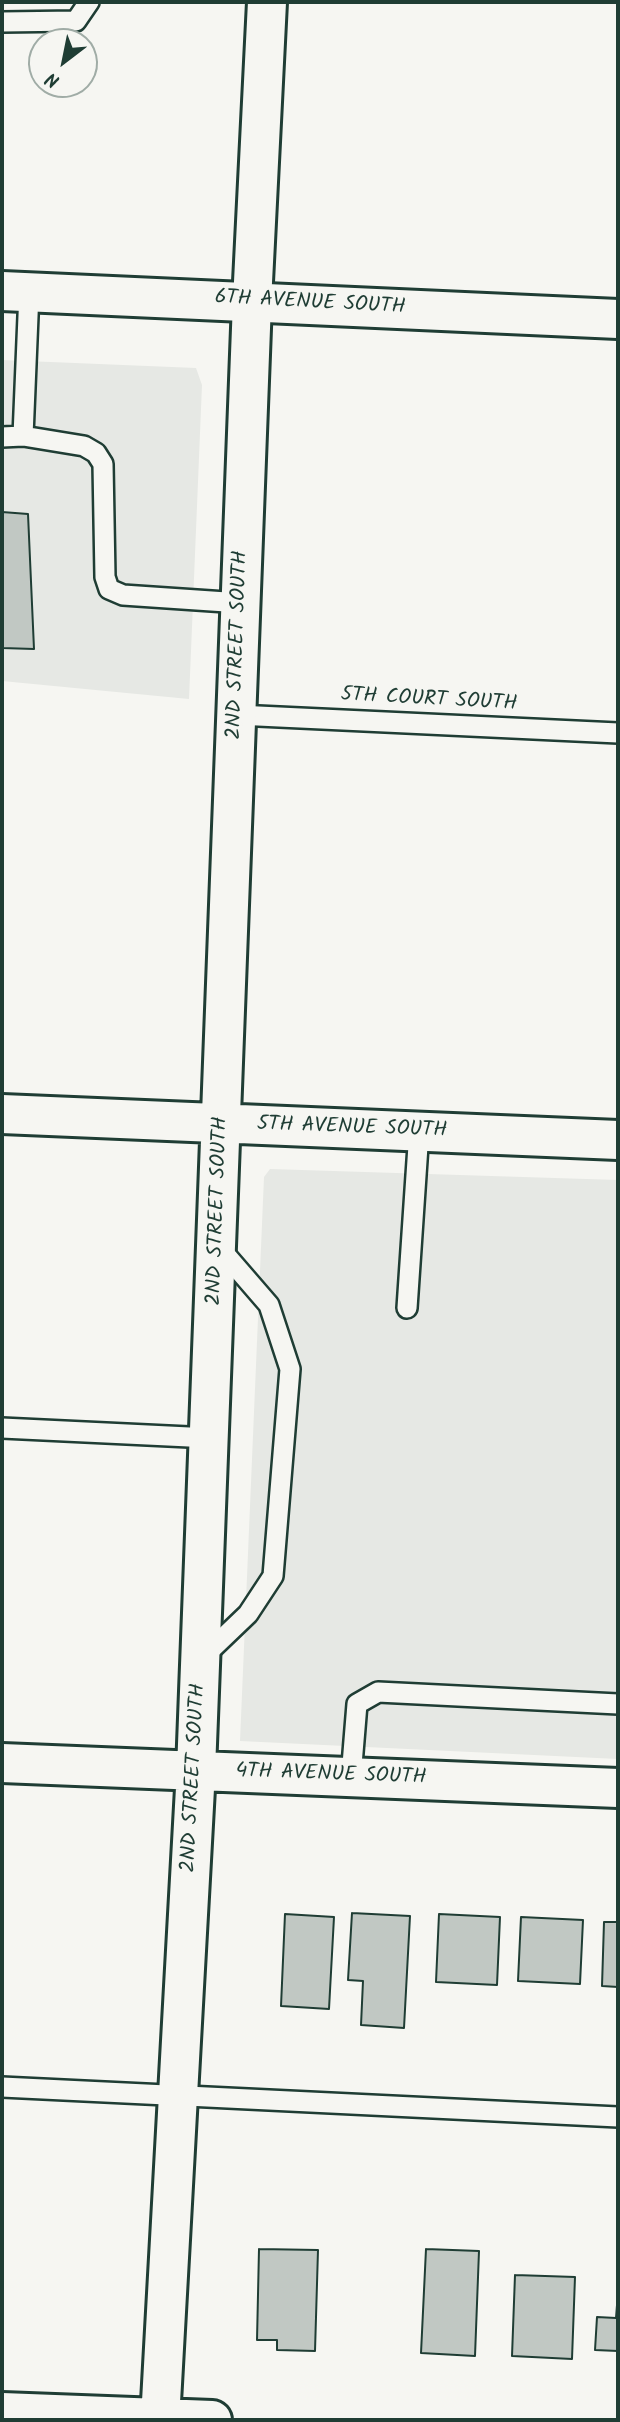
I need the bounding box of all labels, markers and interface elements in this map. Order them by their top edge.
north arrow [28,28,98,98]
text: N [40,63,66,95]
street label: 6TH AVENUE SOUTH [214,286,406,322]
street label: 2ND STREET SOUTH [223,550,255,740]
street label: 5TH COURT SOUTH [340,684,518,718]
street label: 5TH AVENUE SOUTH [256,1113,448,1145]
street label: 2ND STREET SOUTH [203,1116,235,1306]
street label: 2ND STREET SOUTH [177,1683,213,1873]
street label: 4TH AVENUE SOUTH [235,1760,427,1792]

